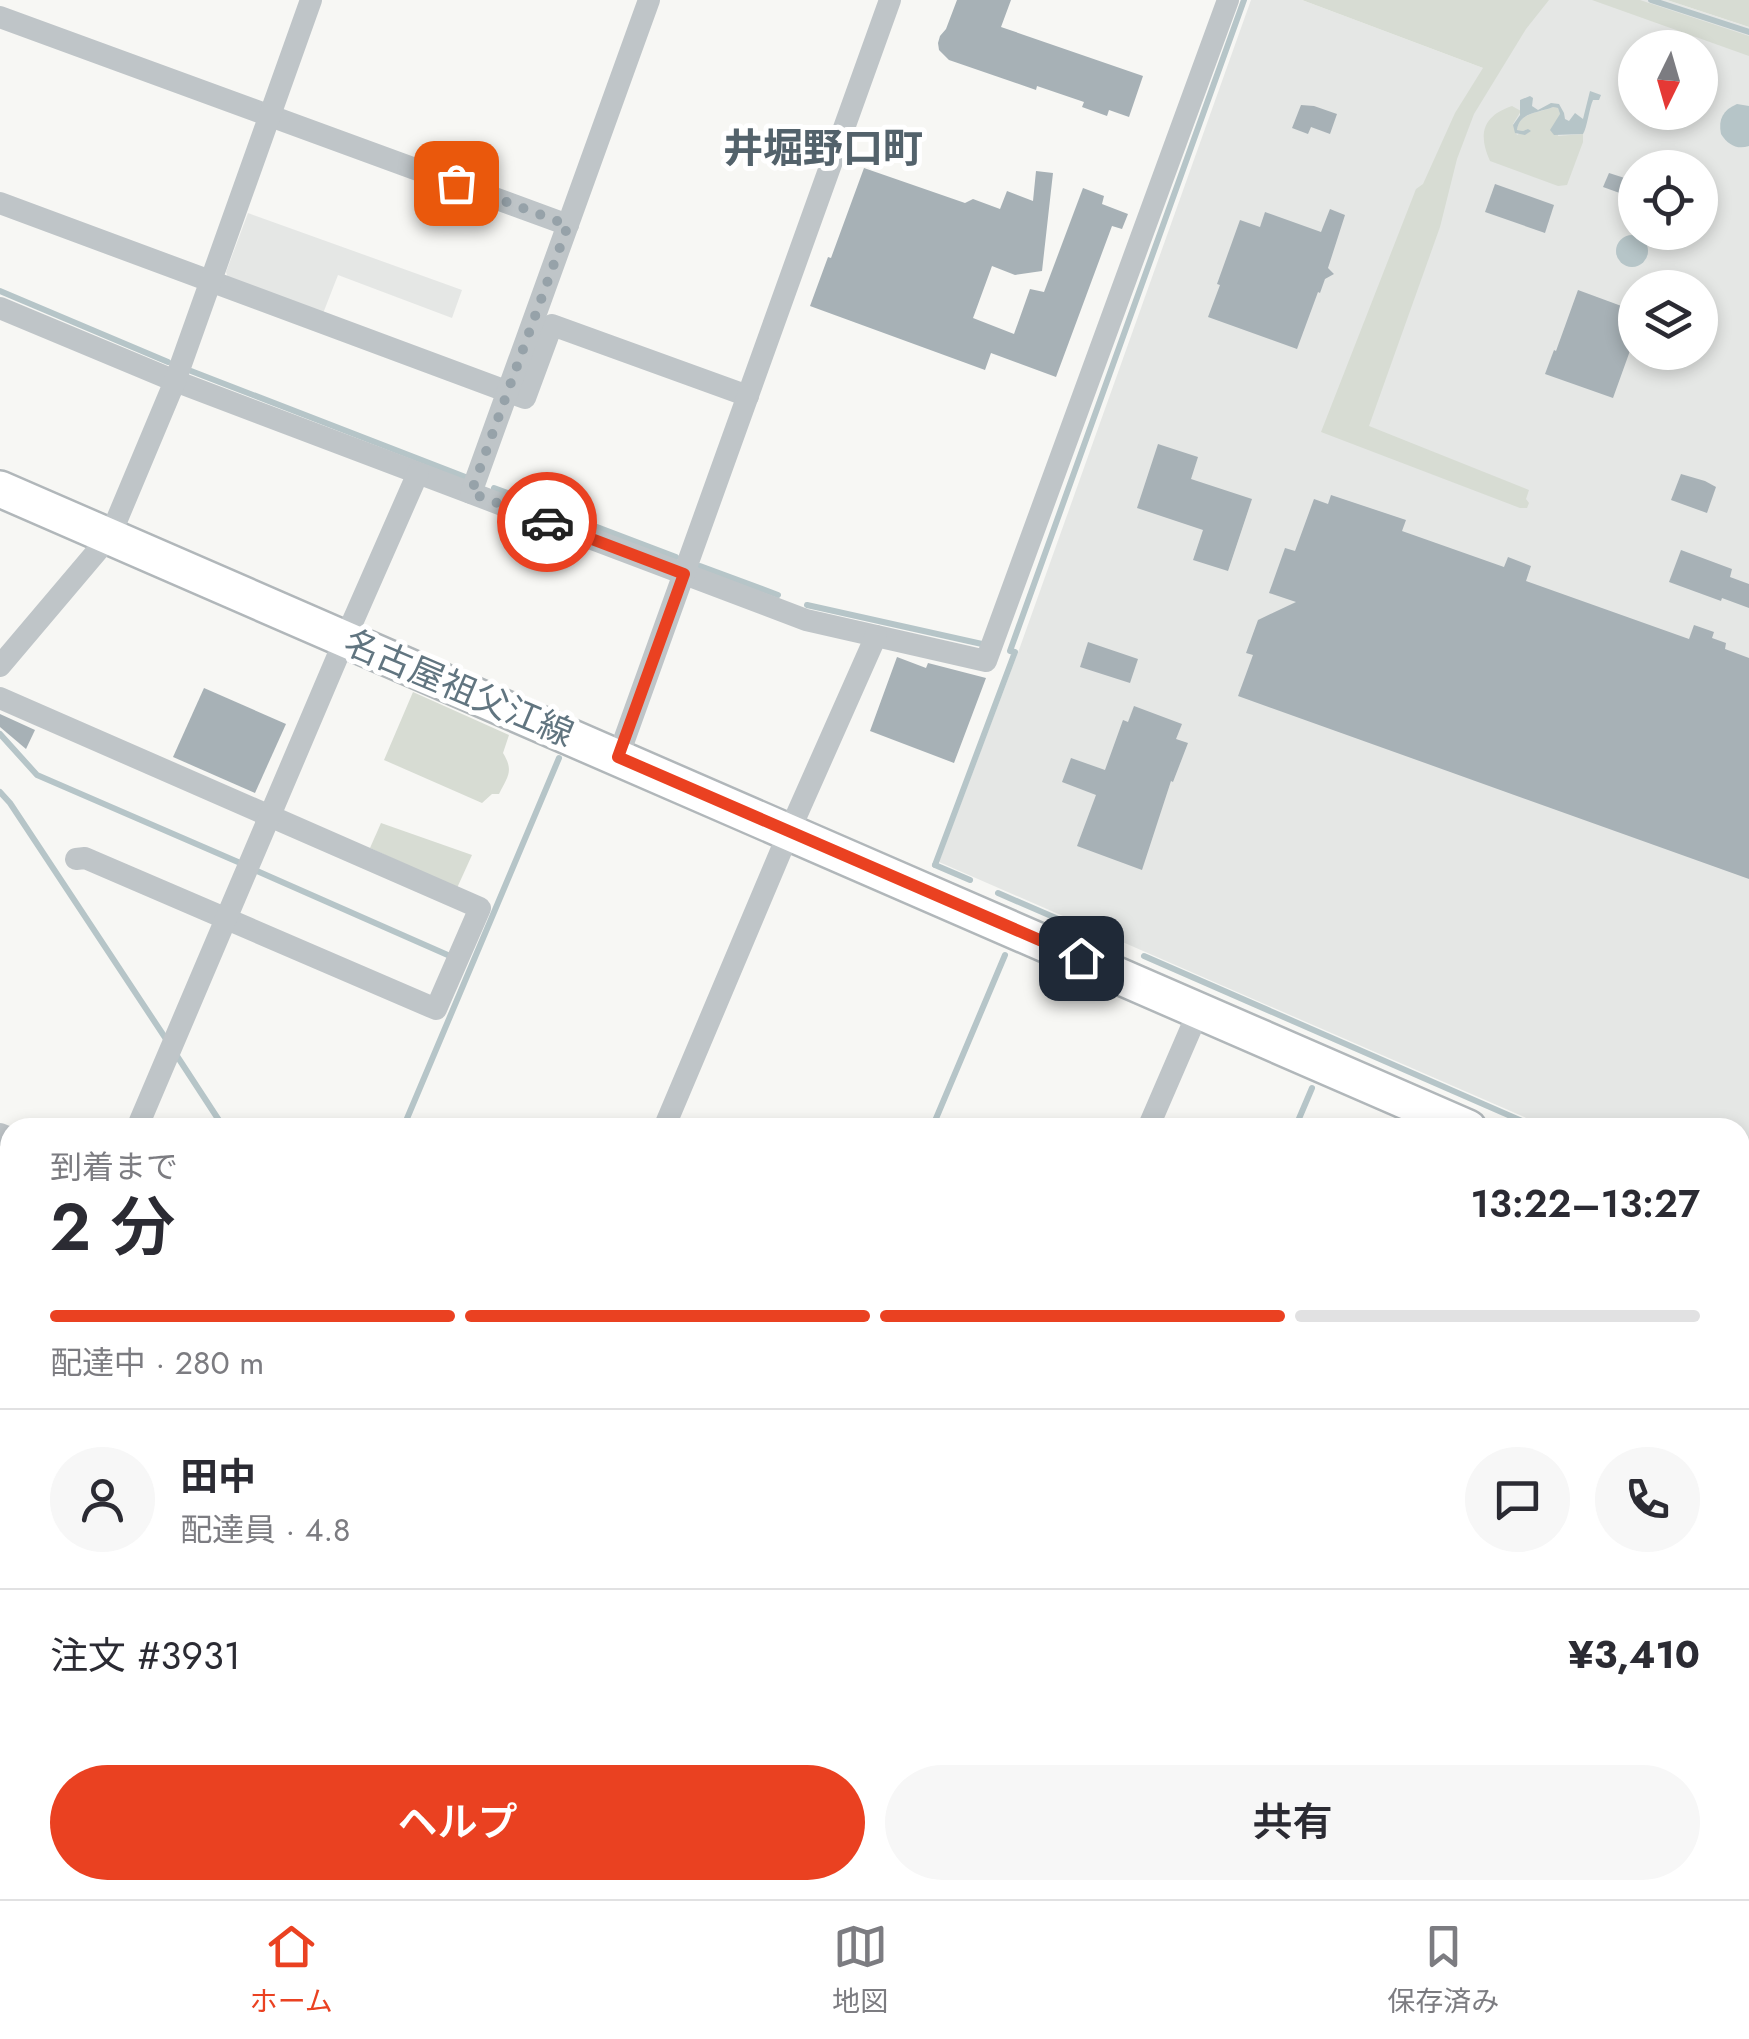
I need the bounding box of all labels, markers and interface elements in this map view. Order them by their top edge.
north arrow [1618,30,1718,130]
map controls [1618,30,1718,370]
district label: 井堀野口町 [723,119,923,177]
pin [414,141,499,226]
button: locate [1618,150,1718,250]
icon: bag [429,156,484,211]
button: layers [1618,270,1718,370]
courier [497,472,597,572]
icon: car [520,495,575,550]
street label: 名古屋祖父江線 [336,617,582,759]
pin [1039,916,1124,1001]
icon: home [1054,931,1109,986]
text: 到着まで [50,1144,178,1190]
text: 13:22–13:27 [1470,1176,1700,1231]
text: 2 分 [50,1180,175,1274]
text: 配達中 · 280 m [50,1340,264,1386]
button: person [50,1447,155,1552]
button: chat [1465,1447,1570,1552]
button: phone [1595,1447,1700,1552]
text: 田中 [180,1449,256,1504]
text: 配達員 · 4.8 [180,1507,351,1553]
text: ¥3,410 [1568,1627,1700,1682]
text: 注文 #3931 [50,1628,241,1683]
button: ヘルプ [50,1765,865,1880]
button: 共有 [885,1765,1700,1880]
tab: ホーム [250,1919,333,2022]
tab: 地図 [832,1919,888,2022]
tab: 保存済み [1387,1919,1499,2022]

